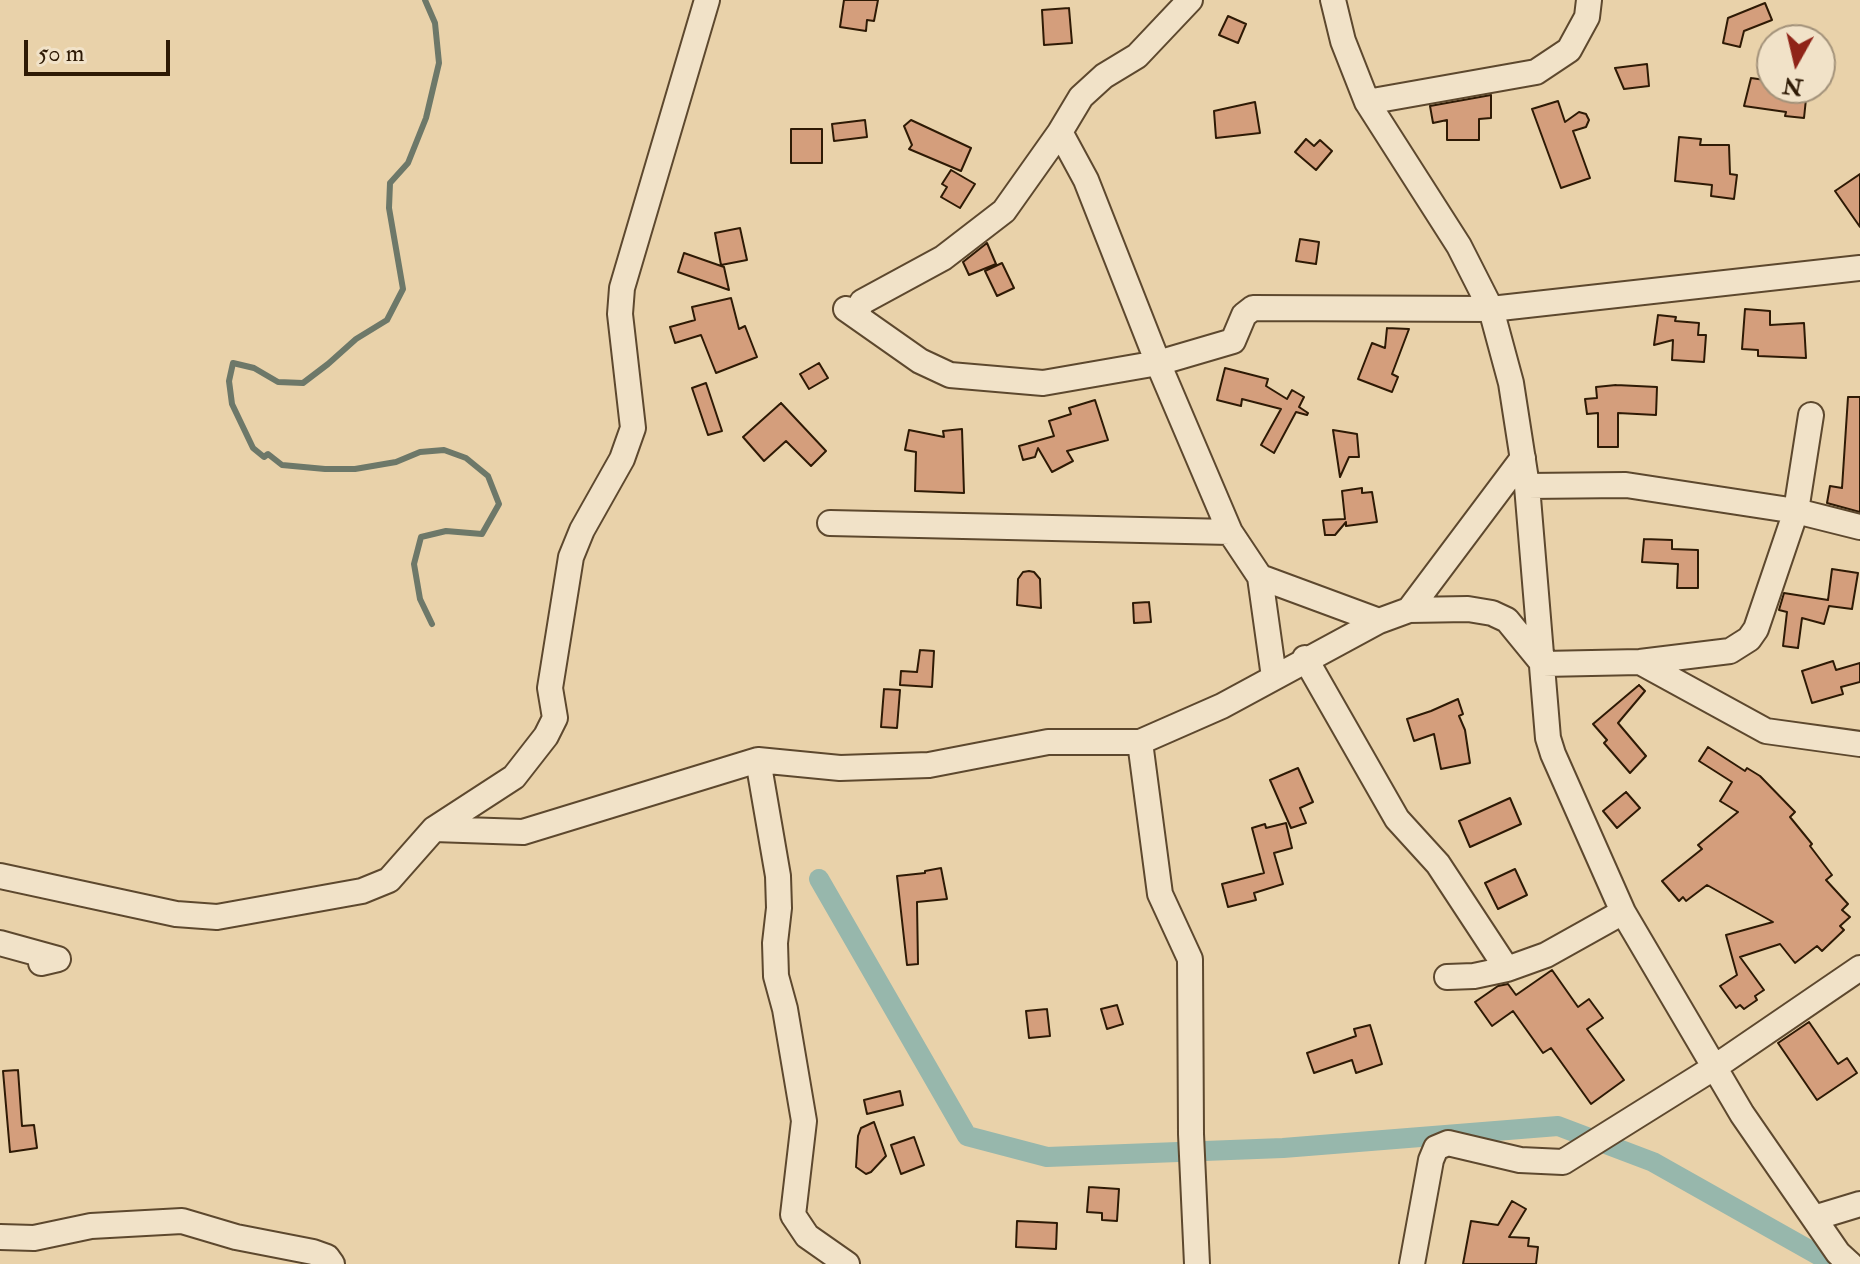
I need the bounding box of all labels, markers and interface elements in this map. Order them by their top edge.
scale bar [28,24,174,74]
north arrow [1756,24,1836,104]
text: 50 m [38,38,84,69]
text: N [1781,71,1805,101]

